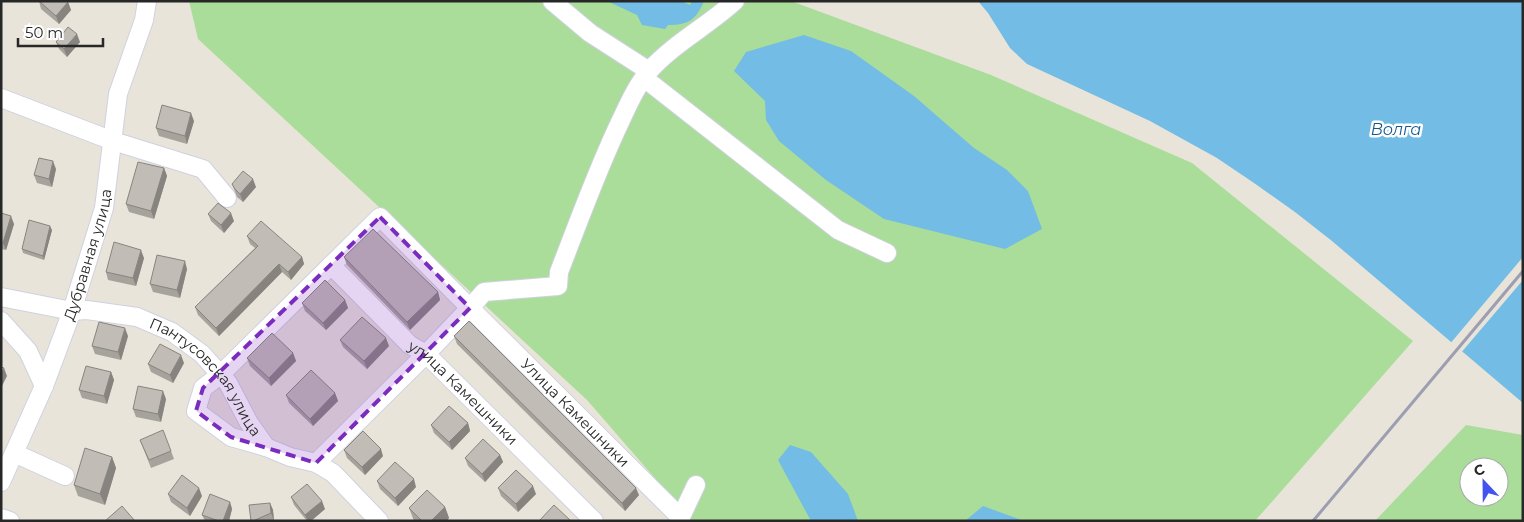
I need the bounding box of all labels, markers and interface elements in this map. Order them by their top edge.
scale bar [18,15,102,47]
text: 50 m [25,23,63,42]
water label: Волга [1371,120,1421,139]
street label: Дубравная улица [59,188,115,323]
street label: Пантусовская улица [147,314,265,440]
street label: улица Камешники [404,335,522,449]
street label: Улица Камешники [517,354,634,471]
north arrow [1459,457,1509,507]
text: С [1471,460,1487,480]

